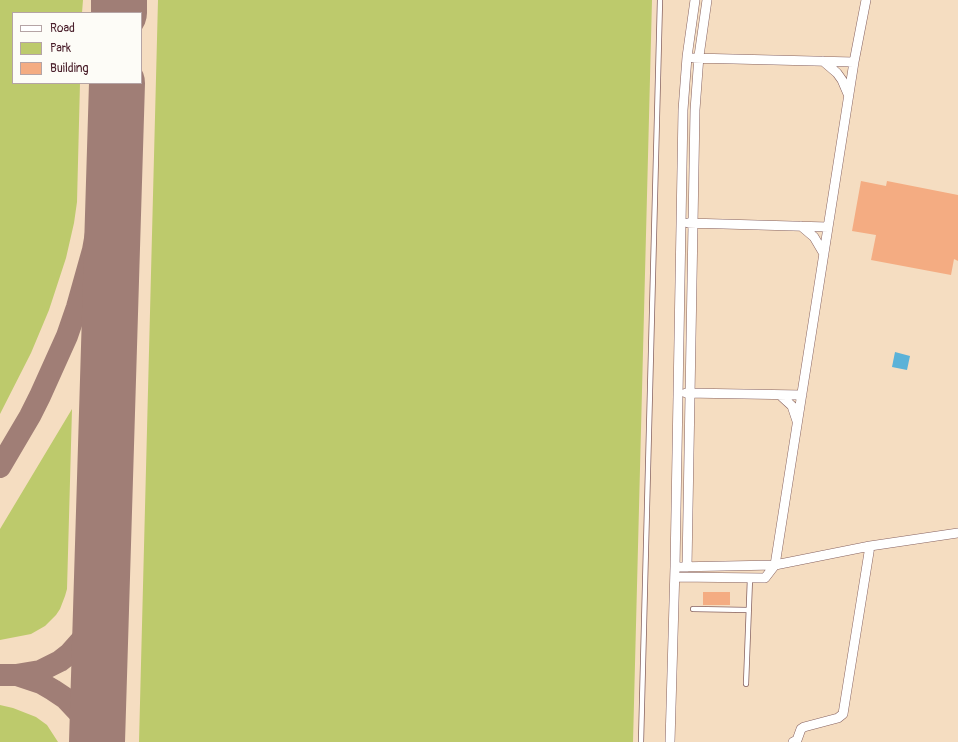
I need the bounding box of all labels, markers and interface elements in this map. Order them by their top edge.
legend [12,12,142,84]
text: Road [50,21,75,36]
text: Park [50,41,71,56]
text: Building [50,61,89,76]

